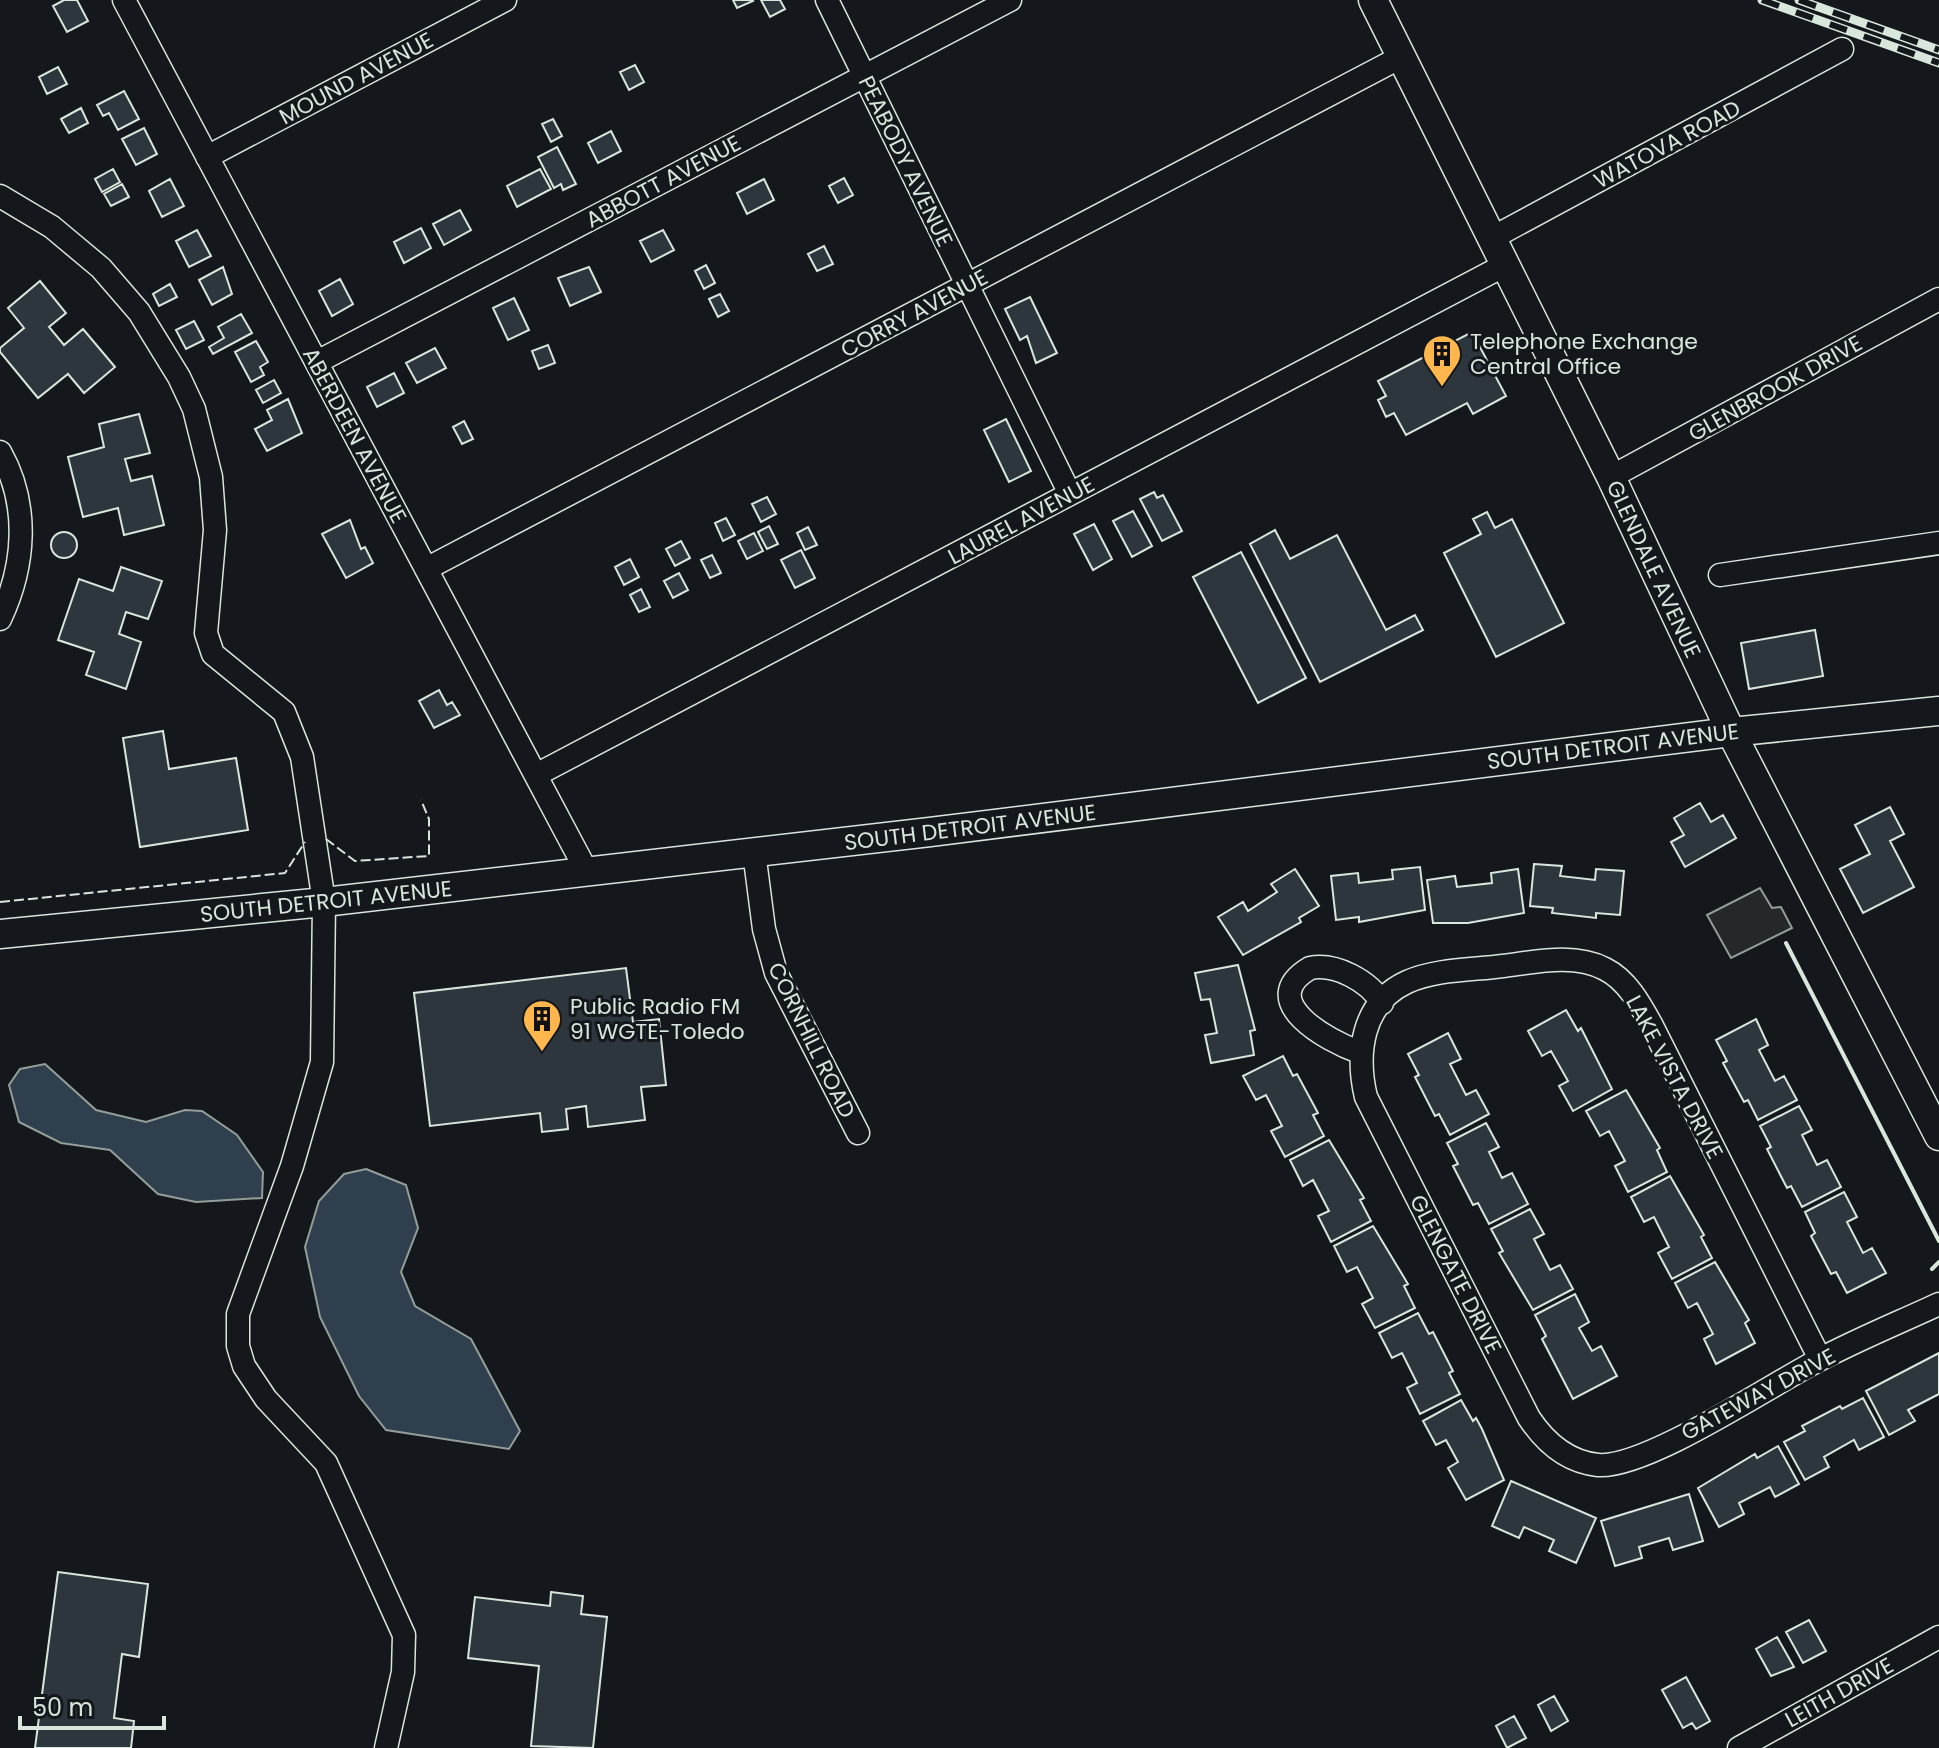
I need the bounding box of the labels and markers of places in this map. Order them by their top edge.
place label: Telephone Exchange Central Office [1470,326,1698,382]
building icon: Telephone Exchange Central Office [1421,333,1463,388]
place label: Public Radio FM 91 WGTE-Toledo [570,991,745,1047]
building icon: Public Radio FM 91 WGTE-Toledo [521,998,563,1053]

